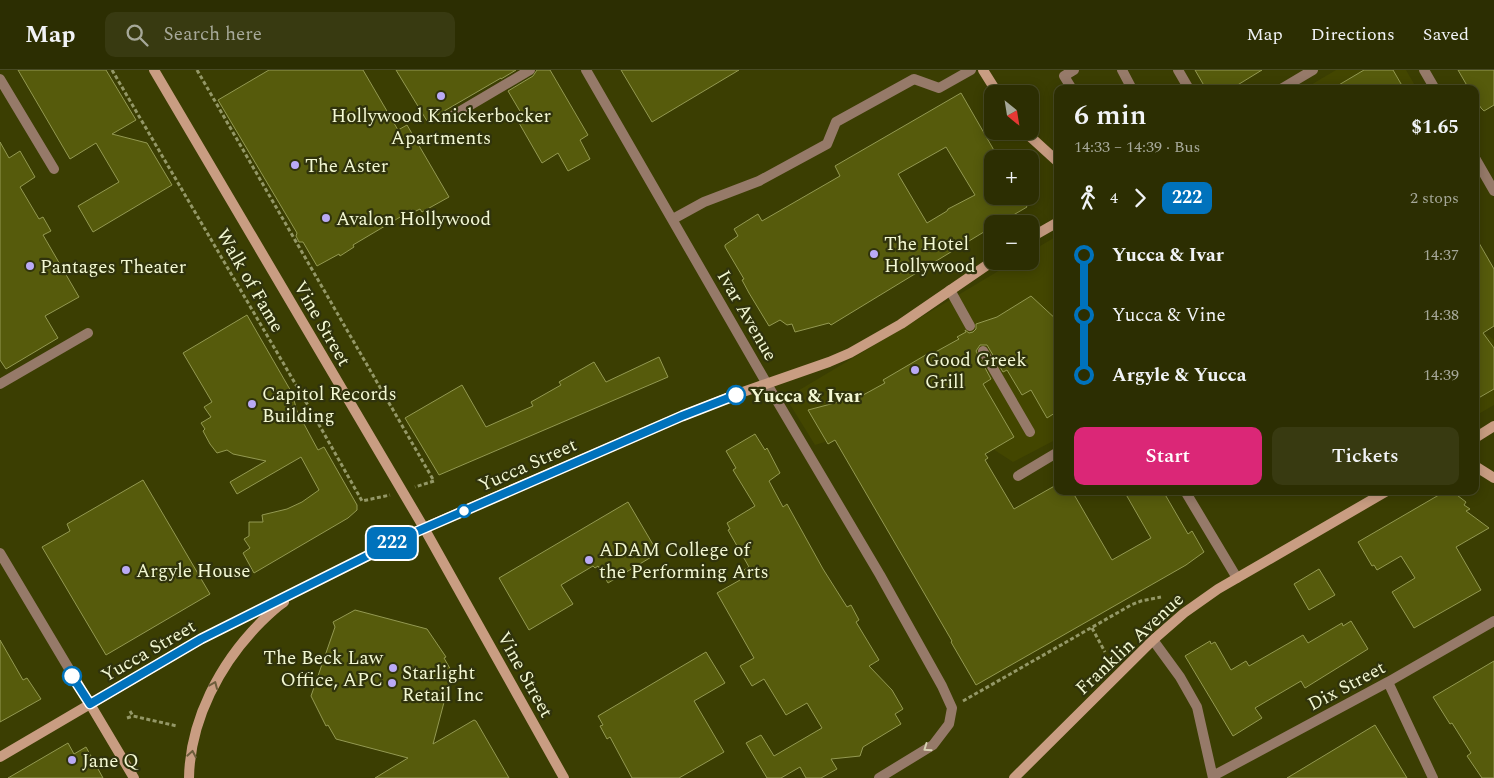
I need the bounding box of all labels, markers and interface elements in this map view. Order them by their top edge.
search box [105,12,455,57]
text: Map [25,17,75,53]
text: Search here [163,20,262,49]
icon: search [123,21,151,49]
text: Map [1247,21,1283,48]
text: Directions [1311,21,1395,48]
text: Saved [1423,21,1469,48]
north arrow [984,85,1039,140]
map controls [984,85,1039,270]
marker: Hollywood Knickerbocker Apartments [435,90,447,102]
text: 6 min [1074,94,1147,137]
place label: Hollywood Knickerbocker Apartments [331,102,552,153]
text: $1.65 [1411,113,1459,142]
text: 14:33 – 14:39 · Bus [1074,135,1200,159]
button: + [984,150,1039,205]
place label: The Aster [305,152,389,181]
marker: The Aster [289,159,301,171]
icon: walk [1074,184,1102,212]
icon: forward [1126,184,1154,212]
text: 222 [1172,184,1202,211]
text: 4 [1110,186,1118,210]
text: 2 stops [1410,186,1459,210]
place label: Avalon Hollywood [336,205,491,234]
marker: Avalon Hollywood [320,212,332,224]
button: − [984,215,1039,270]
street label: Walk of Fame [208,223,291,338]
place label: The Hotel Hollywood [884,230,976,281]
text: Yucca & Ivar [1112,241,1224,270]
text: 14:37 [1423,243,1459,267]
marker: The Hotel Hollywood [868,248,880,260]
place label: Pantages Theater [40,253,187,282]
marker: Pantages Theater [24,260,36,272]
street label: Ivar Avenue [709,265,784,367]
street label: Vine Street [285,275,358,372]
text: Yucca & Vine [1112,301,1226,330]
text: 14:38 [1423,303,1459,327]
place label: Good Greek Grill [925,346,1027,397]
text: Argyle & Yucca [1112,361,1247,390]
text: 14:39 [1423,363,1459,387]
marker: Good Greek Grill [909,364,921,376]
place label: Capitol Records Building [262,380,397,431]
place label: Yucca & Ivar [750,382,863,411]
marker: Yucca & Ivar [726,385,746,405]
marker: Capitol Records Building [246,398,258,410]
button: Start [1074,427,1262,485]
button: Tickets [1272,427,1459,485]
street label: Yucca Street [474,431,582,500]
unlabelled marker [457,504,471,518]
line badge: 222 [363,527,421,559]
text: 222 [377,529,407,556]
place label: ADAM College of the Performing Arts [599,536,769,587]
marker: ADAM College of the Performing Arts [583,554,595,566]
place label: Argyle House [136,557,251,586]
marker: Argyle House [120,564,132,576]
street label: Franklin Avenue [1069,586,1191,702]
street label: Yucca Street [96,612,202,690]
street label: Vine Street [489,626,560,723]
place label: The Beck Law Office, APC [263,644,384,695]
street label: Dix Street [1303,654,1391,719]
place label: Starlight Retail Inc [402,659,484,710]
marker: The Beck Law Office, APC [387,662,399,674]
unlabelled marker [62,666,82,686]
marker: Starlight Retail Inc [386,677,398,689]
one-way arrow [208,681,219,690]
one-way arrow [923,742,933,751]
place label: Jane Q [82,747,139,776]
one-way arrow [186,749,196,758]
marker: Jane Q [66,754,78,766]

